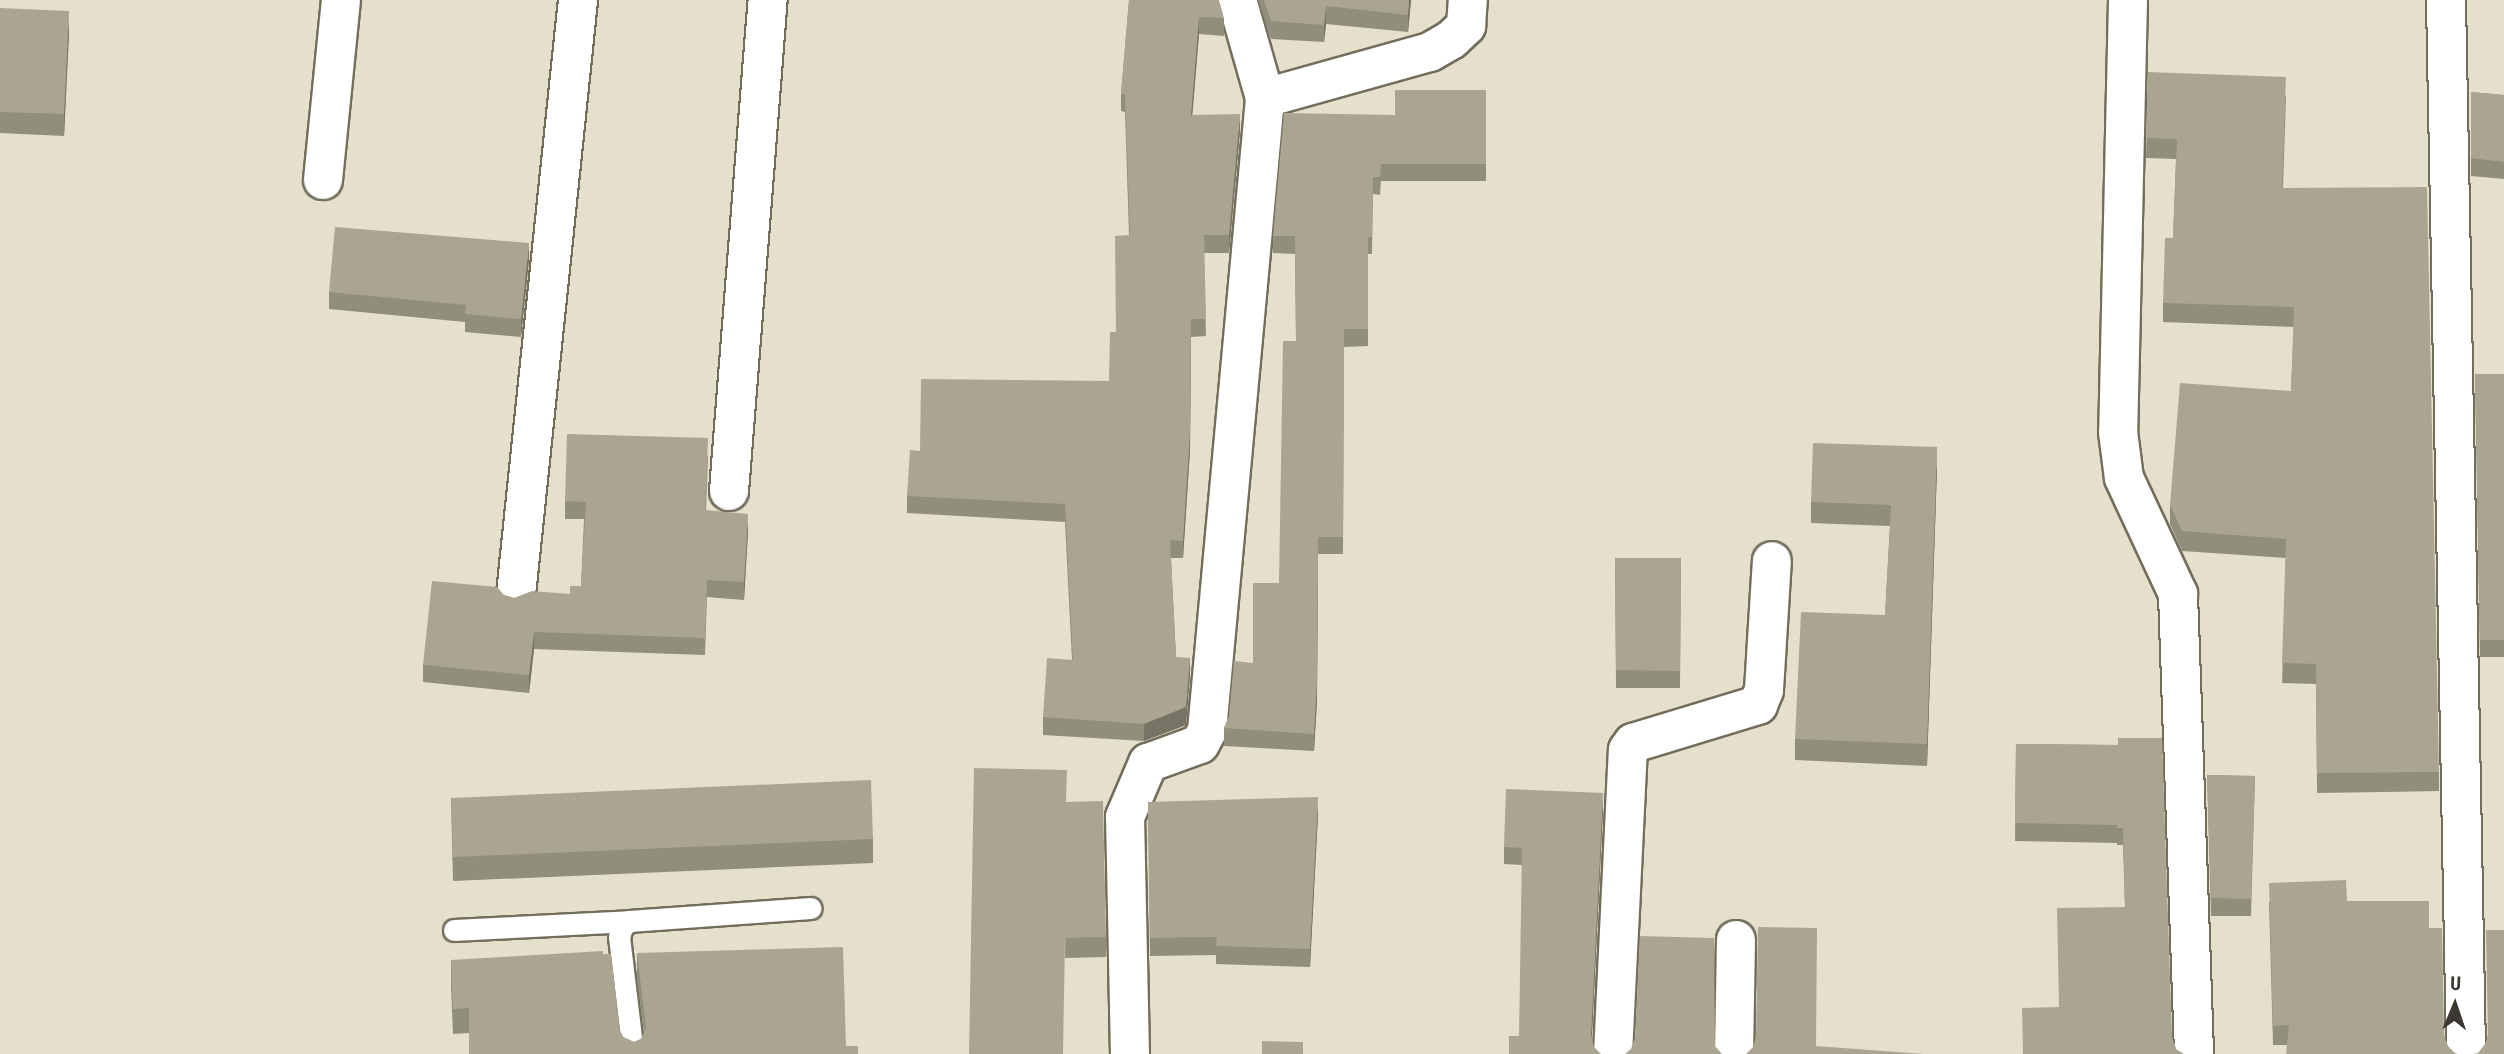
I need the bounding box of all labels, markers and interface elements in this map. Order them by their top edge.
north arrow [2420,970,2490,1040]
text: U [2450,972,2462,995]

